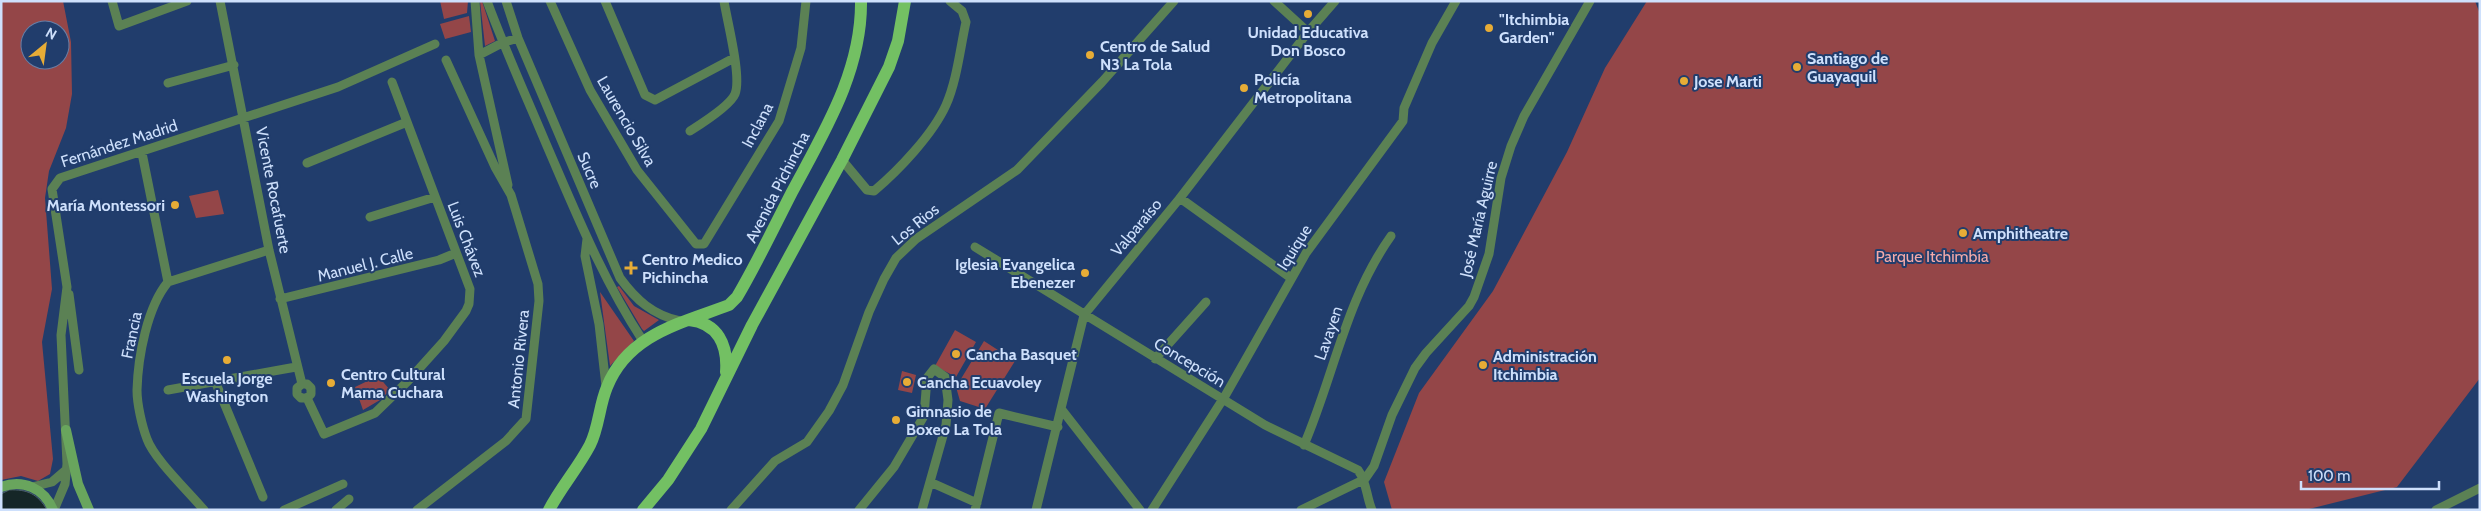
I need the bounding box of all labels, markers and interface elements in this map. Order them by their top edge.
marker: Unidad Educativa Don Bosco [1302,8,1314,20]
place label: "Itchimbia Garden" [1499,10,1569,47]
north arrow [20,20,70,70]
marker: "Itchimbia Garden" [1483,22,1495,34]
text: N [43,23,60,44]
place label: Unidad Educativa Don Bosco [1248,23,1368,60]
place label: Centro de Salud N3 La Tola [1100,37,1210,74]
marker: Centro de Salud N3 La Tola [1084,49,1096,61]
place label: Santiago de Guayaquil [1807,49,1888,86]
marker: Santiago de Guayaquil [1791,61,1803,73]
place label: Policía Metropolitana [1254,70,1352,107]
place label: Jose Marti [1693,72,1762,91]
street label: Laurencio Silva [593,73,660,170]
marker: Jose Marti [1678,75,1690,87]
marker: Policía Metropolitana [1238,82,1250,94]
street label: Inclana [738,99,777,151]
street label: Fernández Madrid [58,116,180,171]
street label: Vicente Rocafuerte [252,125,295,255]
street label: Avenida Pichincha [741,128,814,246]
street label: Sucre [573,149,606,191]
street label: José María Aguirre [1456,159,1501,280]
street label: Valparaíso [1107,195,1166,260]
place label: María Montessori [47,196,165,215]
marker: María Montessori [169,199,181,211]
street label: Luis Chávez [443,199,490,280]
street label: Los Rios [888,199,943,249]
street label: Iquique [1273,221,1316,274]
place label: Amphitheatre [1973,224,2068,243]
marker: Amphitheatre [1957,227,1969,239]
street label: Manuel J. Calle [315,243,415,286]
park label: Parque Itchimbía [1875,247,1989,266]
place label: Centro Medico Pichincha [642,250,743,287]
place label: Iglesia Evangelica Ebenezer [955,255,1076,292]
marker: Centro Medico Pichincha [624,261,638,275]
marker: Iglesia Evangelica Ebenezer [1079,267,1091,279]
street label: Lavayen [1310,304,1347,363]
street label: Antonio Rivera [504,309,533,409]
street label: Francia [117,310,146,360]
street label: Concepción [1151,334,1229,391]
place label: Cancha Basquet [966,345,1077,364]
place label: Administración Itchimbia [1493,347,1597,384]
marker: Cancha Basquet [950,348,962,360]
marker: Escuela Jorge Washington [221,354,233,366]
marker: Administración Itchimbia [1477,359,1489,371]
place label: Centro Cultural Mama Cuchara [341,365,445,402]
place label: Escuela Jorge Washington [182,369,272,406]
place label: Cancha Ecuavoley [917,373,1042,392]
marker: Cancha Ecuavoley [901,376,913,388]
marker: Centro Cultural Mama Cuchara [325,377,337,389]
place label: Gimnasio de Boxeo La Tola [906,402,1002,439]
marker: Gimnasio de Boxeo La Tola [890,414,902,426]
scale bar [2301,458,2438,490]
text: 100 m [2308,467,2350,485]

